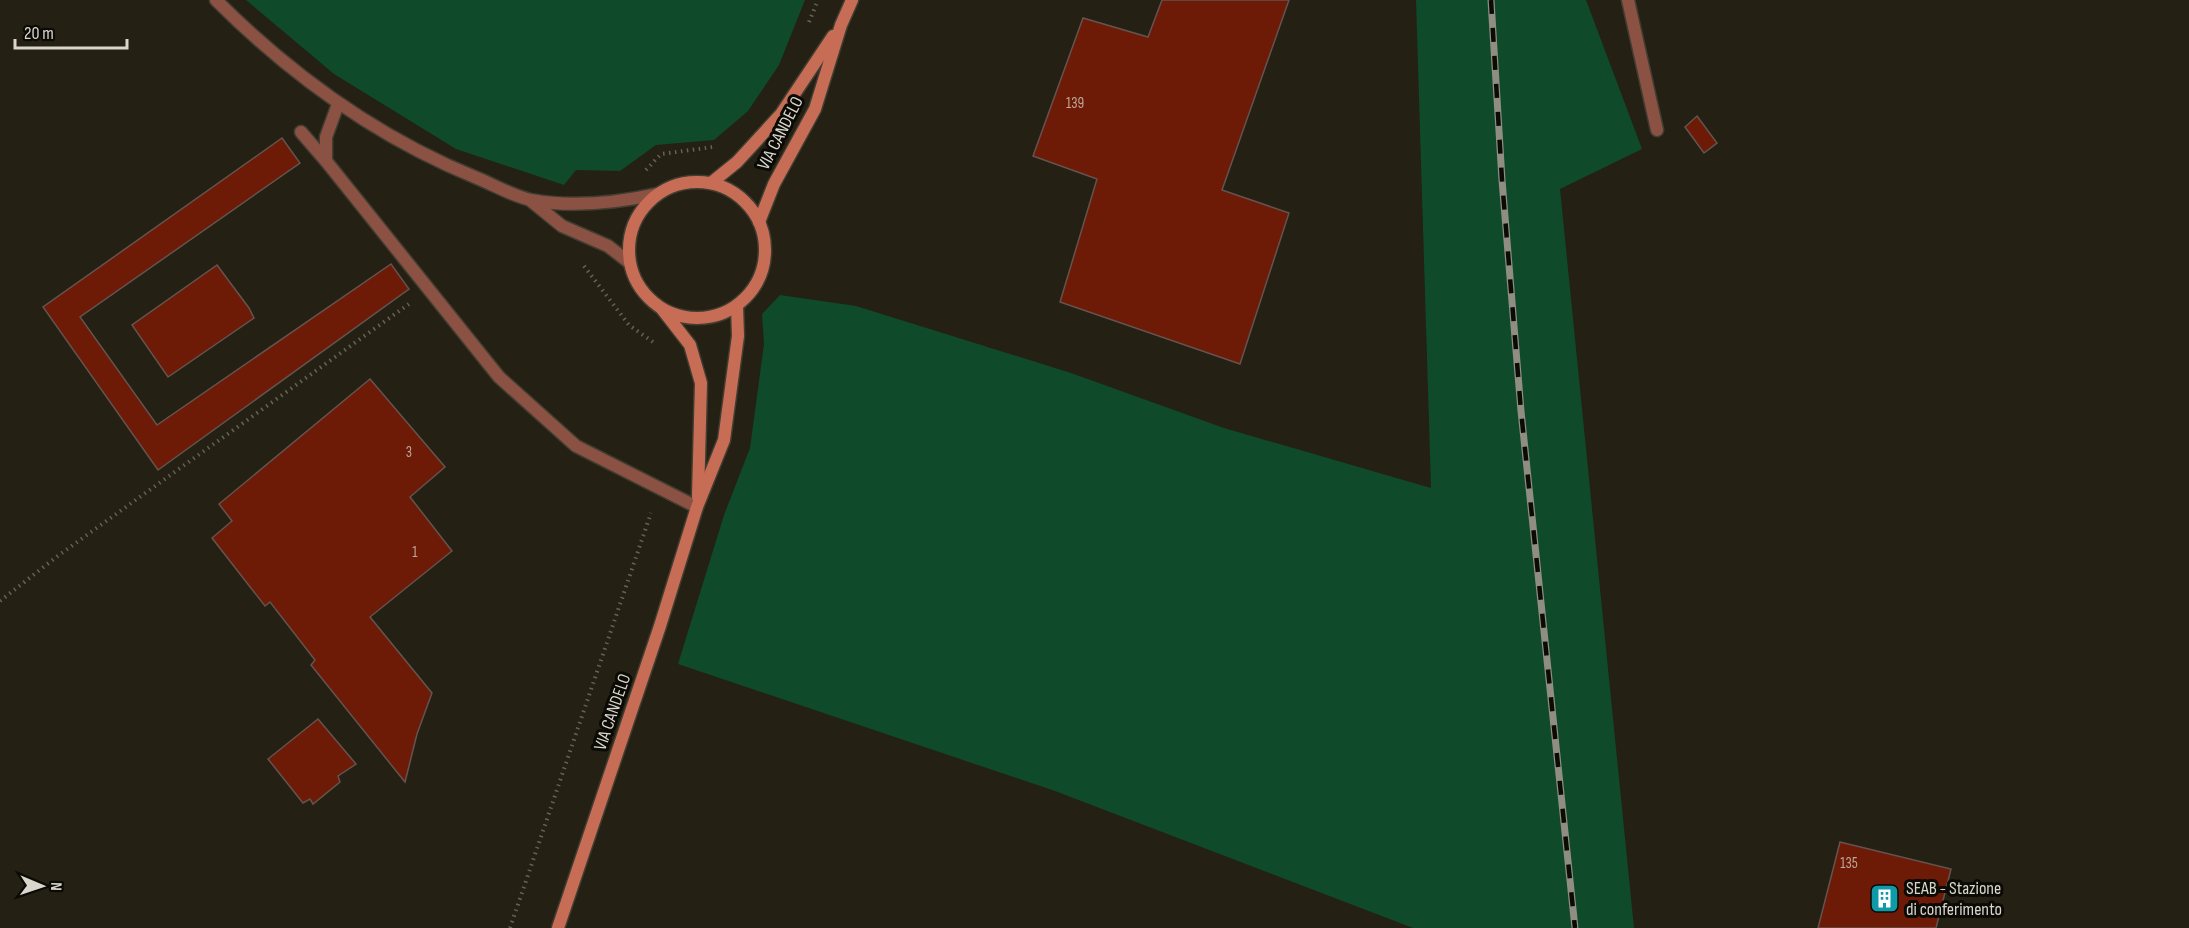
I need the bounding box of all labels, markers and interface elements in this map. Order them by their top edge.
scale bar [15,12,128,50]
text: 20 m [24,23,54,44]
street label: VIA CANDELO [753,93,808,173]
house number: 139 [1066,94,1084,113]
house number: 3 [406,443,412,462]
house number: 1 [412,543,418,562]
street label: VIA CANDELO [590,671,635,753]
house number: 135 [1840,854,1858,873]
north arrow [12,856,72,916]
place label: SEAB - Stazione di conferimento [1906,878,2002,920]
text: N [46,882,65,891]
building icon: SEAB - Stazione di conferimento [1869,882,1901,914]

